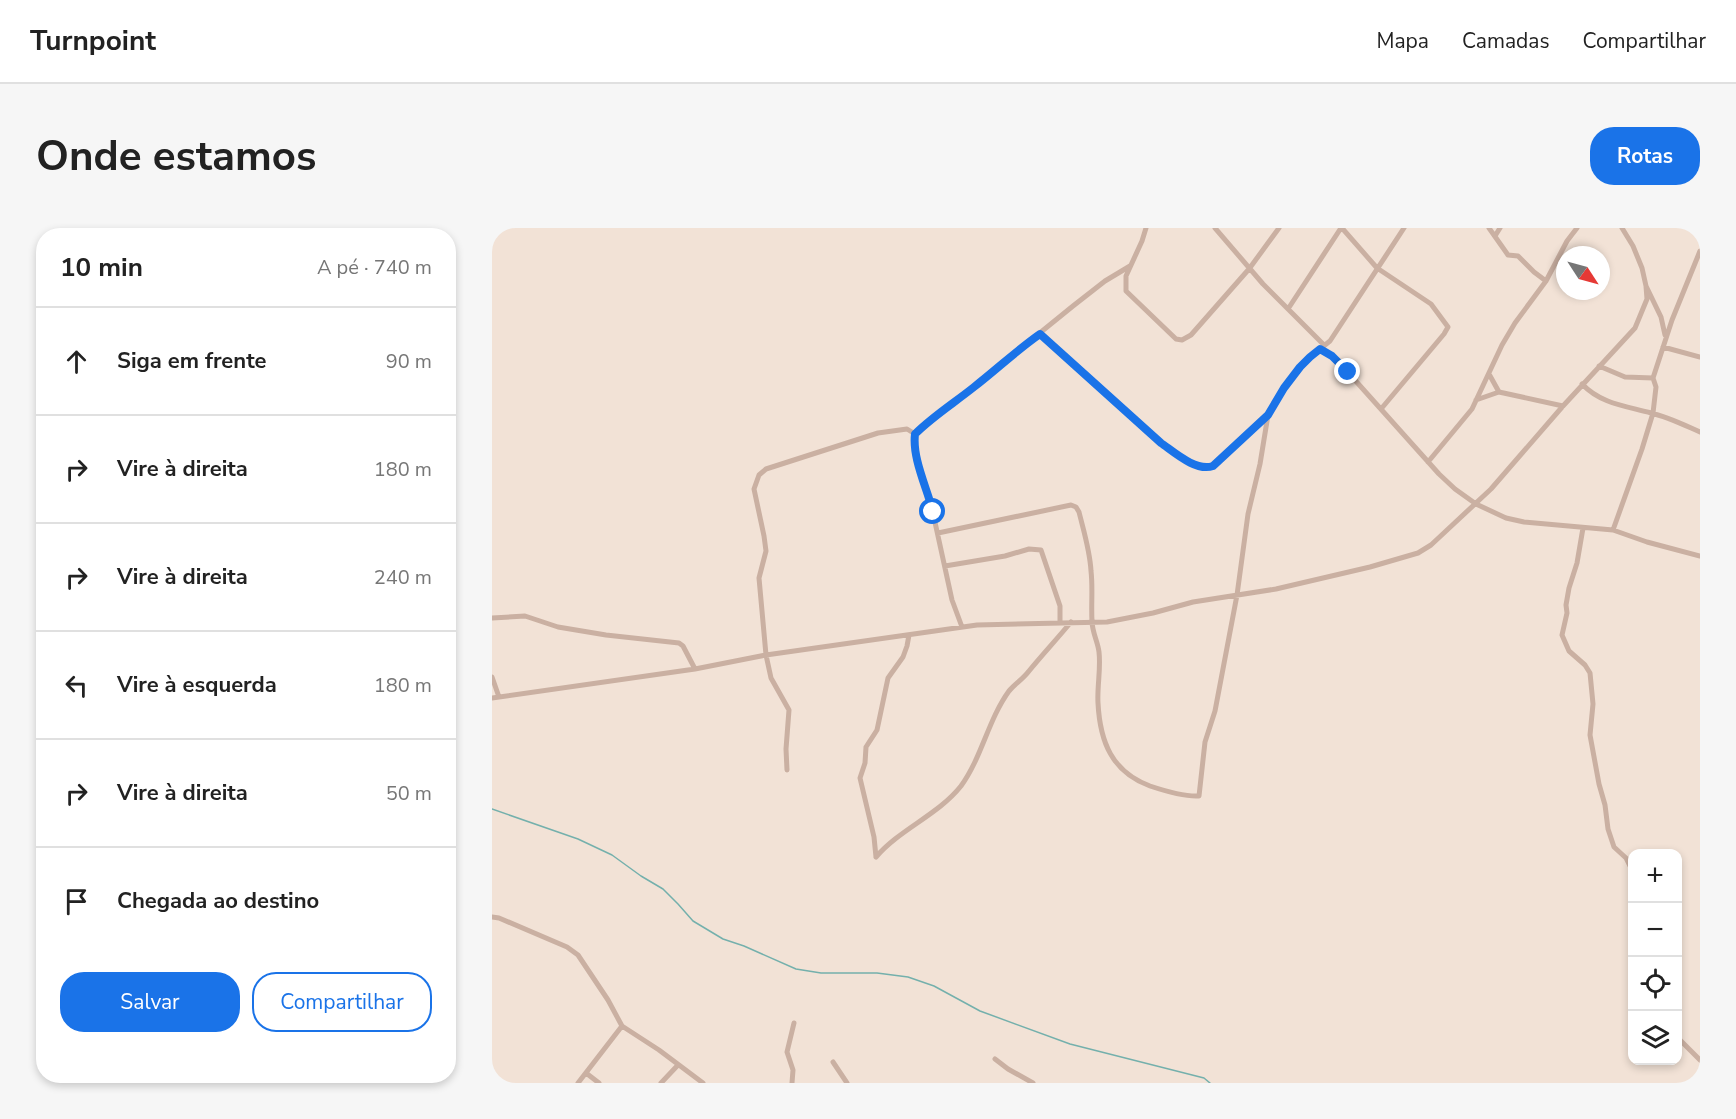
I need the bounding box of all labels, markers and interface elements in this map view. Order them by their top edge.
text: Turnpoint [30,22,156,60]
text: Mapa [1377,27,1429,55]
text: Camadas [1462,27,1549,55]
text: Compartilhar [1582,27,1706,55]
button: Rotas [1590,127,1700,185]
text: Onde estamos [36,128,317,185]
north arrow [1556,246,1610,300]
text: 10 min [60,250,143,285]
text: A pé · 740 m [317,254,432,281]
icon: ahead [60,345,93,378]
text: Siga em frente [117,346,266,376]
text: 90 m [386,348,432,375]
route end [1334,358,1360,384]
icon: right [60,453,93,486]
text: Vire à direita [117,454,248,484]
text: 180 m [374,456,432,483]
route start [919,498,945,524]
icon: right [60,561,93,594]
text: Vire à direita [117,562,248,592]
text: 240 m [374,564,432,591]
icon: left [60,669,93,702]
text: Vire à esquerda [117,670,277,700]
text: 180 m [374,672,432,699]
icon: right [60,777,93,810]
text: Vire à direita [117,778,248,808]
text: 50 m [386,780,432,807]
map controls [1628,849,1682,1065]
button: + [1628,849,1682,903]
icon: arrive [60,885,93,918]
text: Chegada ao destino [117,886,319,916]
button: − [1628,903,1682,957]
button: locate [1628,957,1682,1011]
button: Salvar [60,972,240,1032]
button: Compartilhar [252,972,432,1032]
button: layers [1628,1011,1682,1065]

